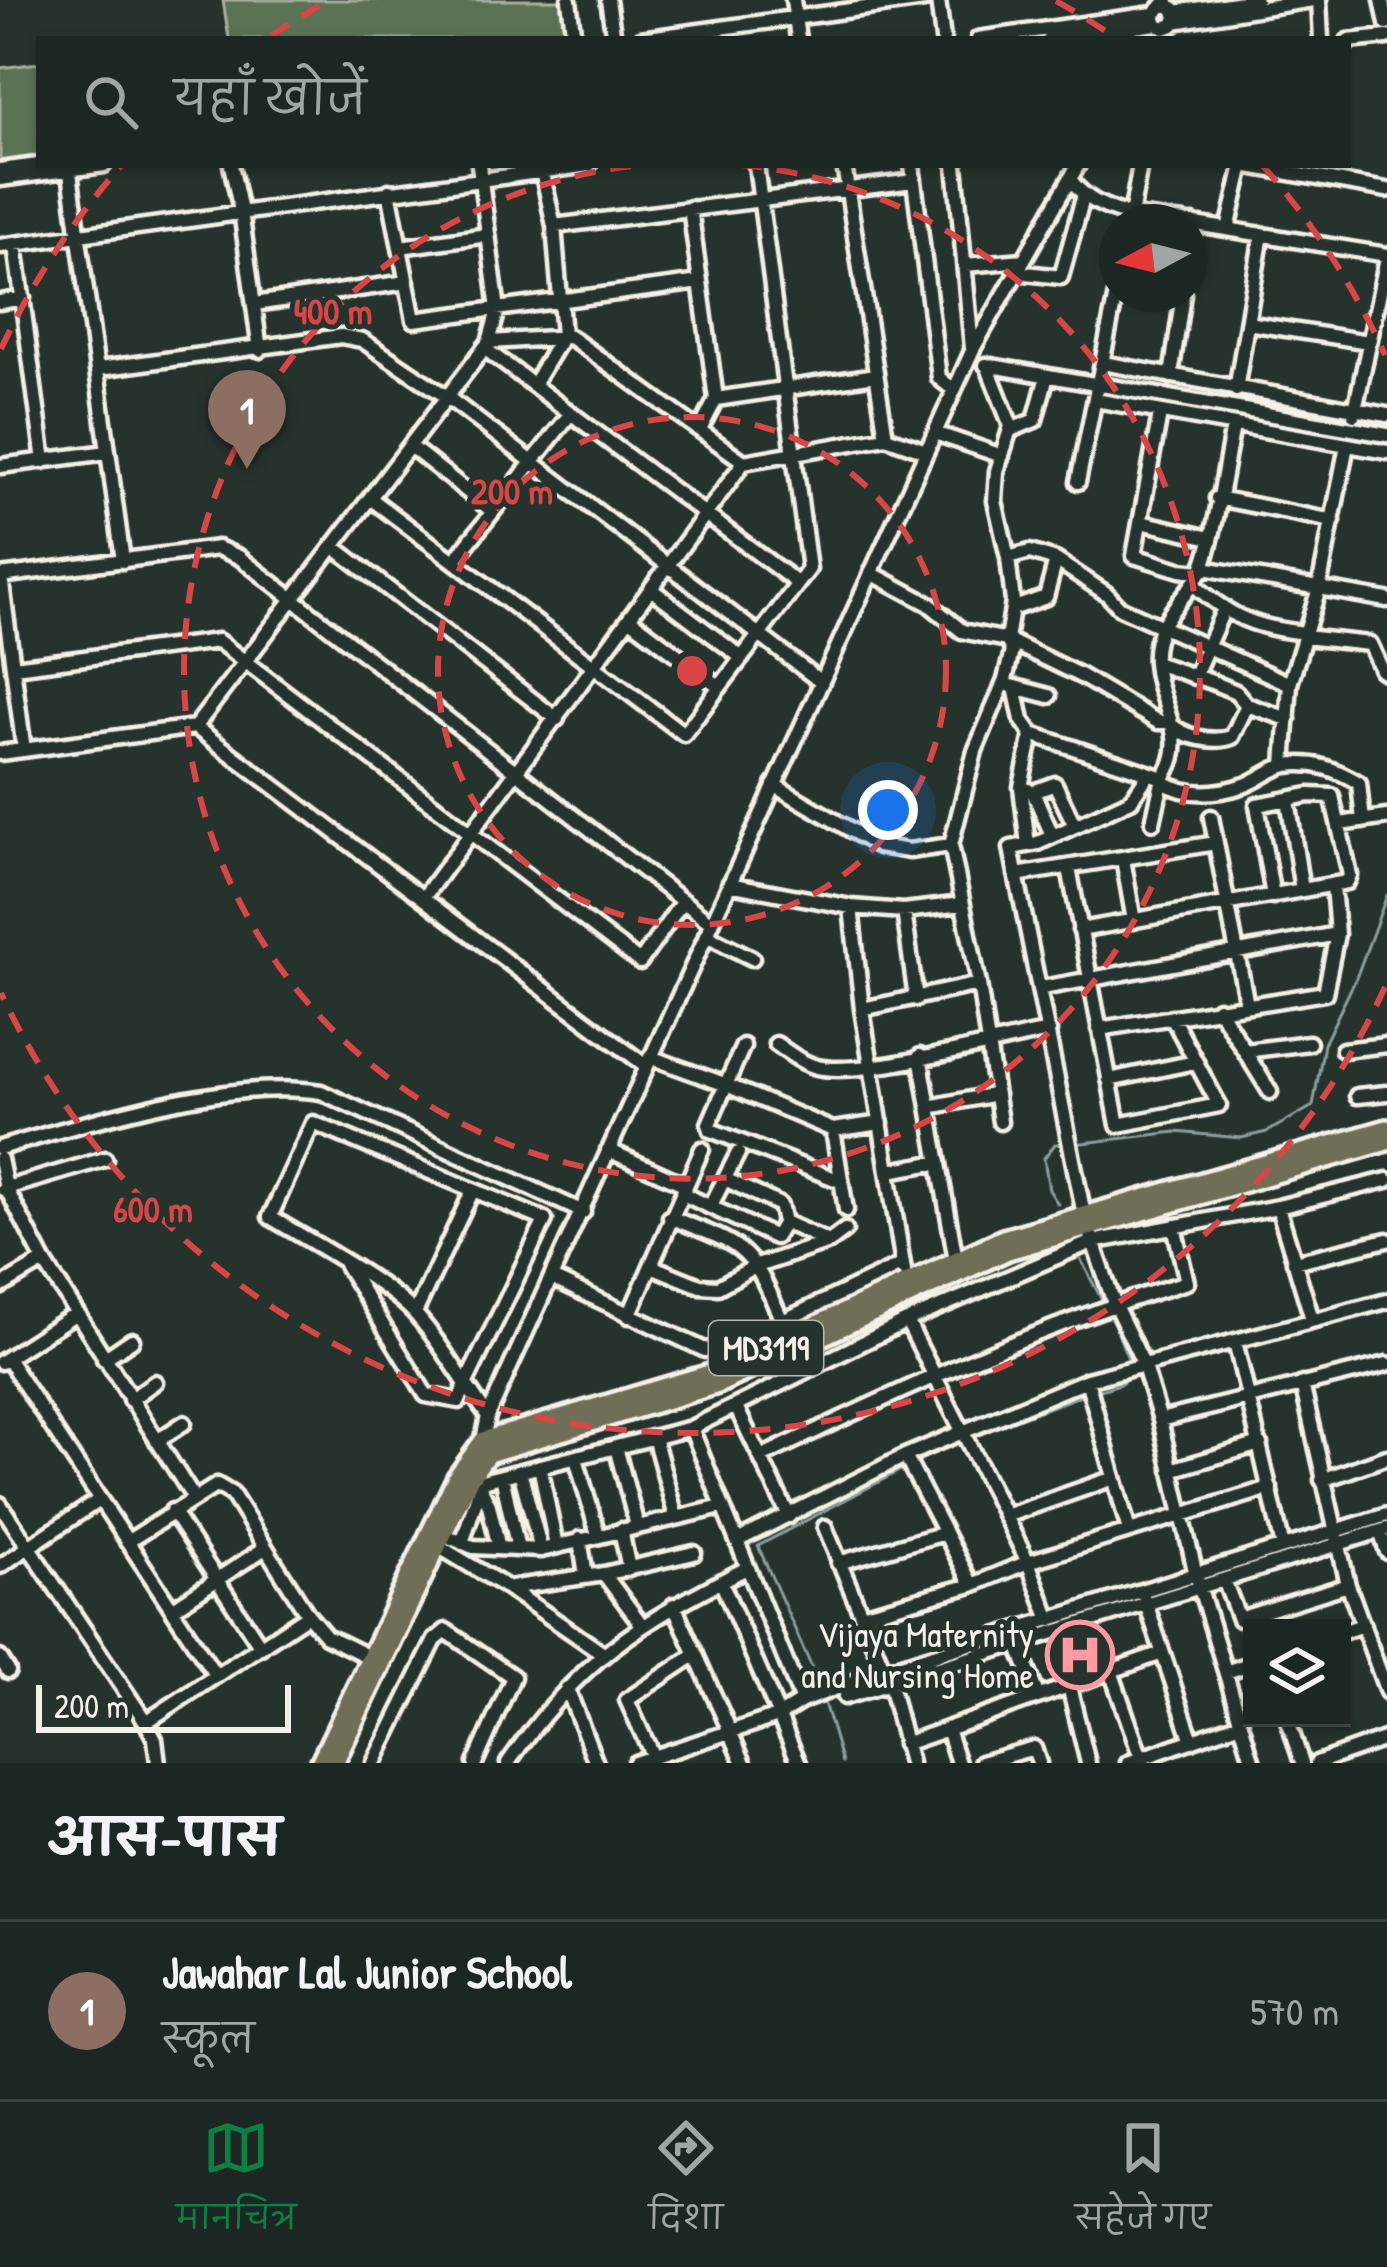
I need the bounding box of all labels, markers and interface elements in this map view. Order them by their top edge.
search box [36,36,1351,168]
text: यहाँ खोजें [174,67,366,128]
icon: search [78,69,144,135]
north arrow [1099,204,1207,312]
text: 400 m [294,286,372,335]
pin: 1 [208,370,286,469]
text: 200 m [471,466,553,515]
centre of rings [671,650,713,692]
your location [858,780,918,840]
text: 600 m [113,1184,193,1233]
road number: MD3119 [709,1321,823,1375]
place label: Vijaya Maternity and Nursing Home [801,1609,1034,1699]
map controls [1243,1619,1351,1727]
button: layers [1243,1619,1351,1727]
hospital icon: Vijaya Maternity and Nursing Home [1045,1620,1115,1690]
scale bar [36,1679,291,1732]
text: 200 m [54,1684,129,1728]
text: आस-पास [48,1802,281,1871]
text: Jawahar Lal Junior School [162,1941,572,2002]
text: 1 [80,1984,94,2037]
text: 570 m [1250,1984,1339,2037]
text: स्कूल [162,2011,255,2064]
tab: मानचित्र [176,2115,297,2254]
tab: दिशा [648,2115,723,2254]
tab: सहेजे गए [1075,2115,1211,2254]

